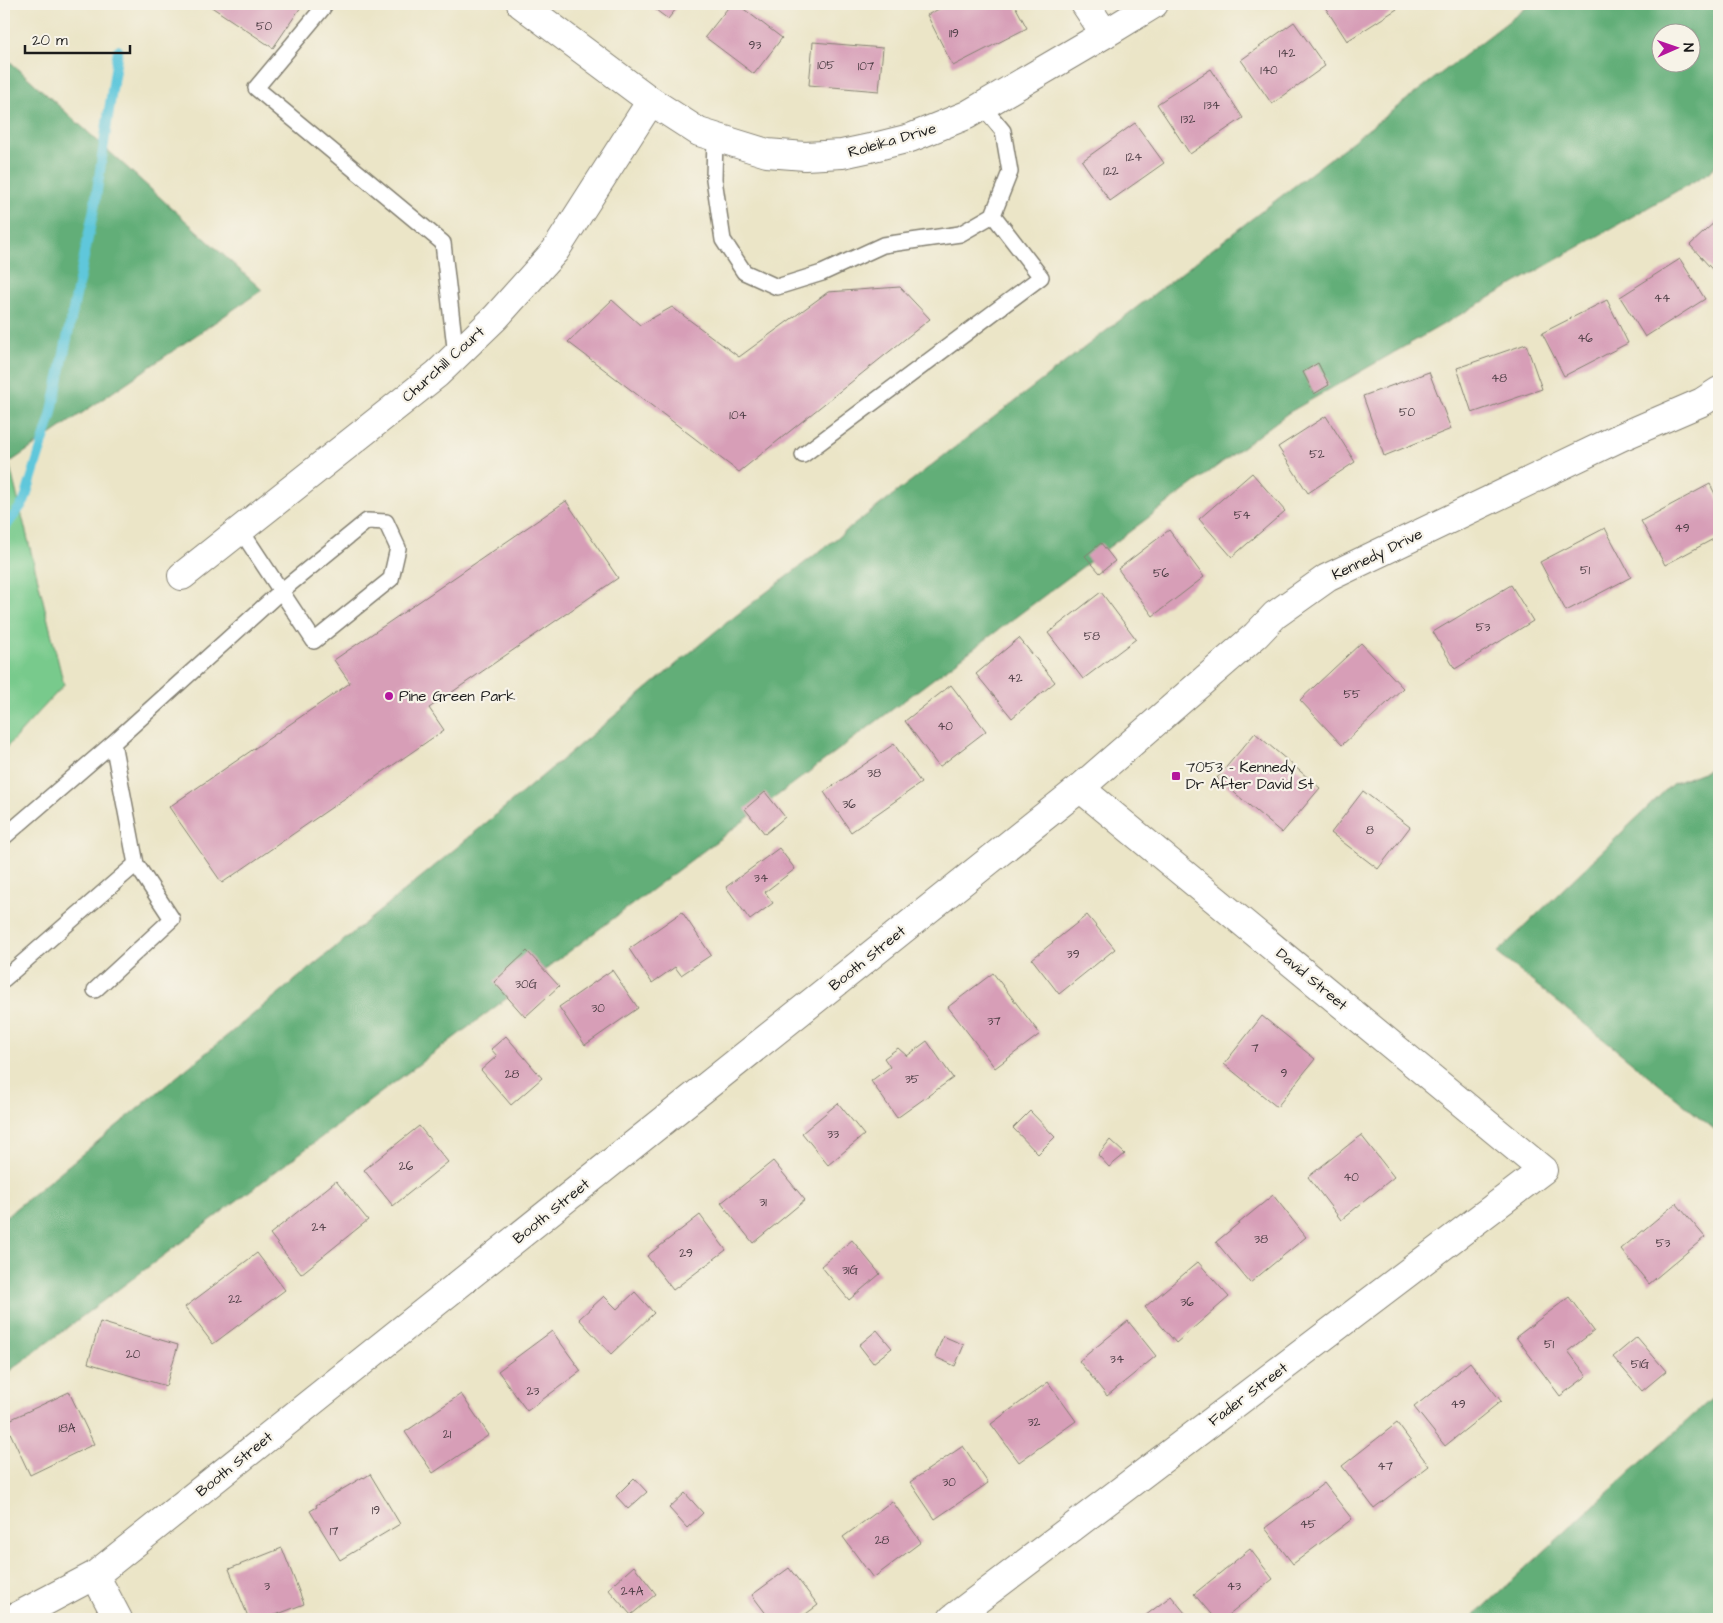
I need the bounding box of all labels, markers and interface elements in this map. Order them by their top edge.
house number: 50 [256,18,272,35]
scale bar [25,22,130,54]
north arrow [1650,22,1700,72]
house number: 119 [949,25,959,42]
text: 20 m [32,30,68,51]
house number: 93 [749,37,761,54]
text: N [1678,43,1698,53]
house number: 142 [1279,45,1295,62]
house number: 105 [817,57,835,74]
house number: 107 [858,58,875,75]
house number: 140 [1260,62,1278,79]
house number: 134 [1204,97,1220,114]
house number: 132 [1181,111,1195,128]
street label: Roleika Drive [846,118,939,163]
house number: 124 [1126,149,1142,166]
house number: 122 [1103,163,1119,180]
house number: 44 [1654,290,1670,307]
street label: Churchill Court [397,321,489,407]
house number: 46 [1577,330,1593,347]
house number: 48 [1491,370,1507,387]
house number: 50 [1399,404,1415,421]
house number: 104 [729,407,747,424]
house number: 52 [1309,446,1325,463]
house number: 54 [1234,507,1250,524]
house number: 49 [1675,520,1690,537]
street label: Kennedy Drive [1328,523,1426,586]
house number: 51 [1580,562,1590,579]
house number: 56 [1153,565,1169,582]
house number: 53 [1476,619,1490,636]
house number: 58 [1084,628,1100,645]
house number: 42 [1007,670,1023,687]
place label: Pine Green Park [399,686,516,707]
house number: 55 [1344,686,1361,703]
marker: Pine Green Park [383,690,395,702]
house number: 40 [937,718,953,735]
place label: 7053 - Kennedy Dr After David St [1186,757,1314,795]
house number: 38 [867,765,881,782]
marker: 7053 - Kennedy Dr After David St [1170,770,1182,782]
house number: 36 [842,796,856,813]
house number: 8 [1366,822,1374,839]
house number: 34 [754,870,768,887]
street label: Booth Street [824,921,910,996]
street label: David Street [1271,943,1352,1016]
house number: 39 [1067,946,1080,963]
house number: 30G [515,976,538,993]
house number: 30 [591,1000,605,1017]
house number: 37 [987,1013,1001,1030]
house number: 7 [1251,1040,1259,1057]
house number: 9 [1281,1065,1288,1082]
house number: 28 [505,1066,520,1083]
house number: 35 [905,1071,920,1088]
house number: 33 [827,1126,839,1143]
house number: 26 [399,1158,414,1175]
house number: 40 [1343,1169,1359,1186]
street label: Booth Street [508,1174,594,1249]
house number: 31 [759,1194,767,1211]
house number: 24 [311,1219,327,1236]
house number: 38 [1254,1231,1268,1248]
house number: 53 [1656,1235,1670,1252]
house number: 29 [679,1245,693,1262]
house number: 31G [842,1262,859,1279]
house number: 22 [228,1291,242,1308]
house number: 36 [1180,1294,1194,1311]
house number: 51 [1544,1336,1554,1353]
house number: 20 [126,1346,141,1363]
house number: 34 [1110,1351,1124,1368]
house number: 51G [1631,1356,1650,1373]
street label: Fader Street [1204,1358,1292,1431]
house number: 23 [527,1383,539,1400]
house number: 49 [1451,1396,1466,1413]
house number: 32 [1028,1414,1041,1431]
house number: 18A [58,1420,76,1437]
house number: 21 [443,1426,452,1443]
street label: Booth Street [191,1427,277,1502]
house number: 47 [1377,1458,1393,1475]
house number: 30 [942,1474,956,1491]
house number: 19 [372,1502,380,1519]
house number: 45 [1300,1516,1317,1533]
house number: 17 [330,1523,339,1540]
house number: 28 [875,1532,890,1549]
house number: 3 [264,1578,270,1595]
house number: 43 [1227,1578,1241,1595]
house number: 24A [621,1583,644,1600]

